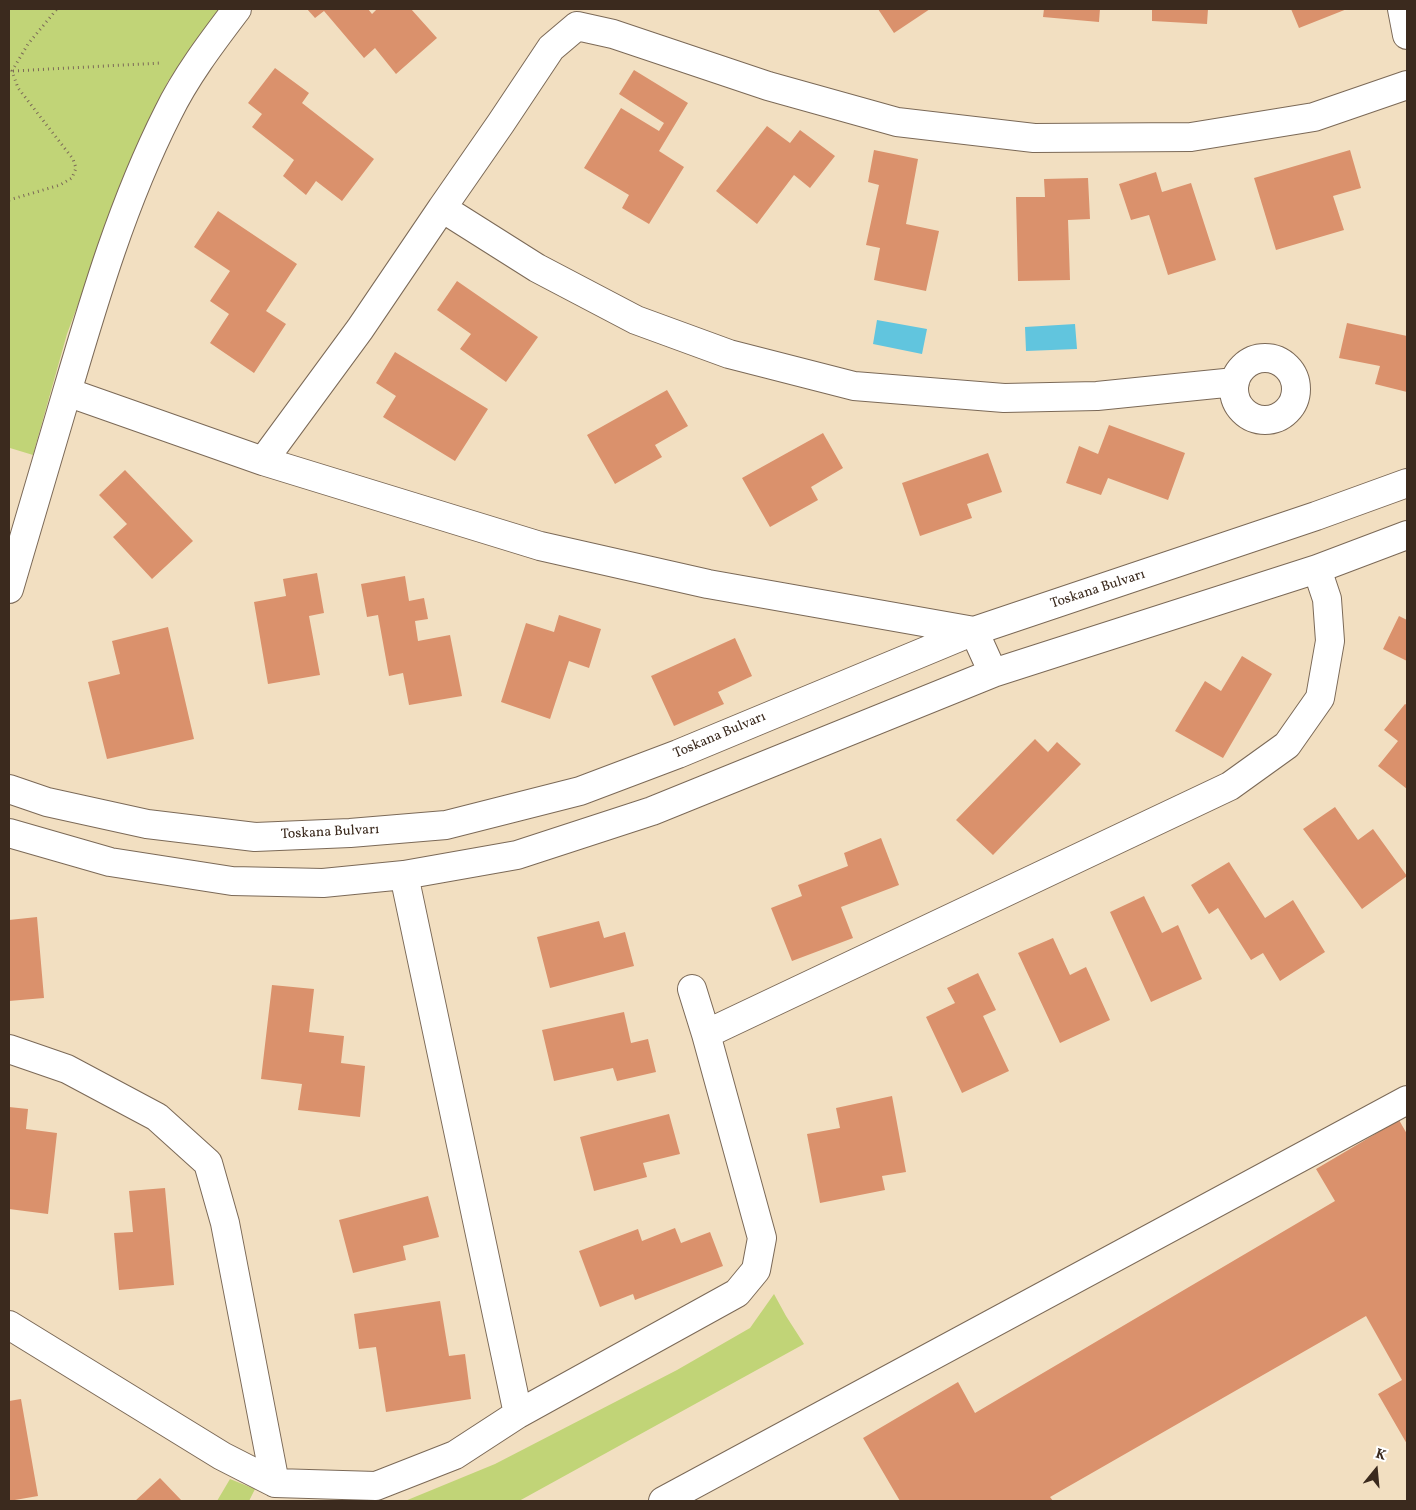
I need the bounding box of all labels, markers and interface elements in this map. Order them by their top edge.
street label: Toskana Bulvarı [1049,567,1147,613]
street label: Toskana Bulvarı [671,709,769,763]
street label: Toskana Bulvarı [280,822,380,844]
north arrow [1351,1445,1401,1495]
text: K [1373,1445,1388,1466]

